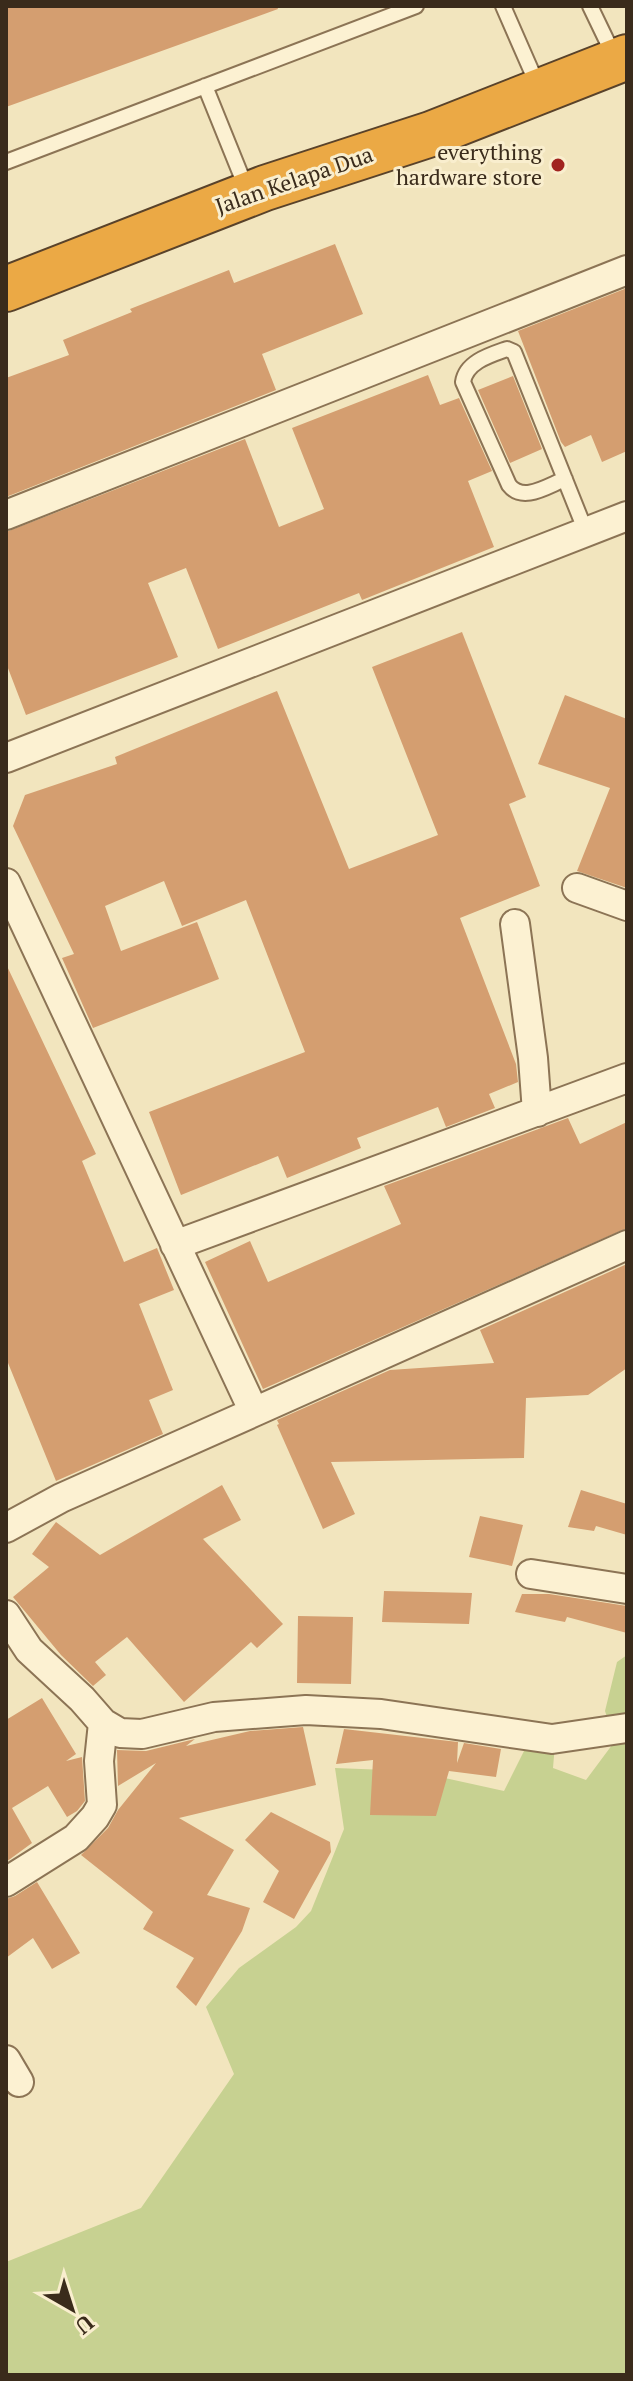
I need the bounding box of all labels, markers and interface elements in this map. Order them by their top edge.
place label: everything hardware store [396,137,542,191]
street label: Jalan Kelapa Dua [211,139,377,220]
marker: everything hardware store [549,156,567,174]
north arrow [32,2269,112,2349]
text: U [69,2309,100,2341]

